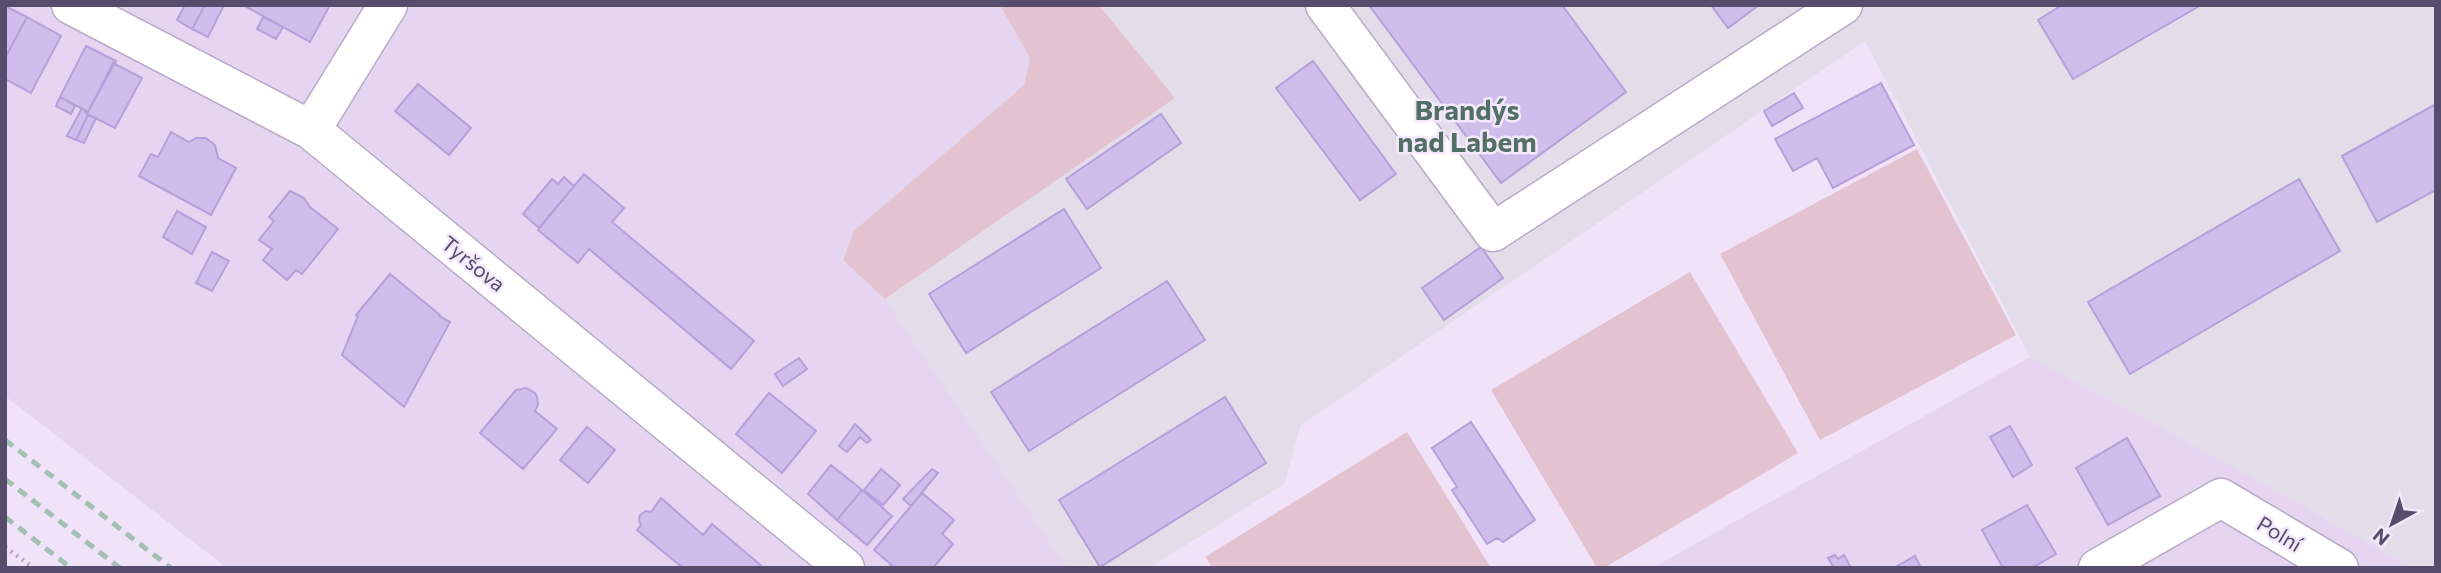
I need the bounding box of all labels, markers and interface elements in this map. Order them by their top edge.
district label: Brandýs nad Labem [1397,92,1537,158]
street label: Tyršova [437,230,511,296]
north arrow [2357,489,2427,559]
street label: Polní [2253,510,2308,556]
text: N [2368,524,2394,551]

